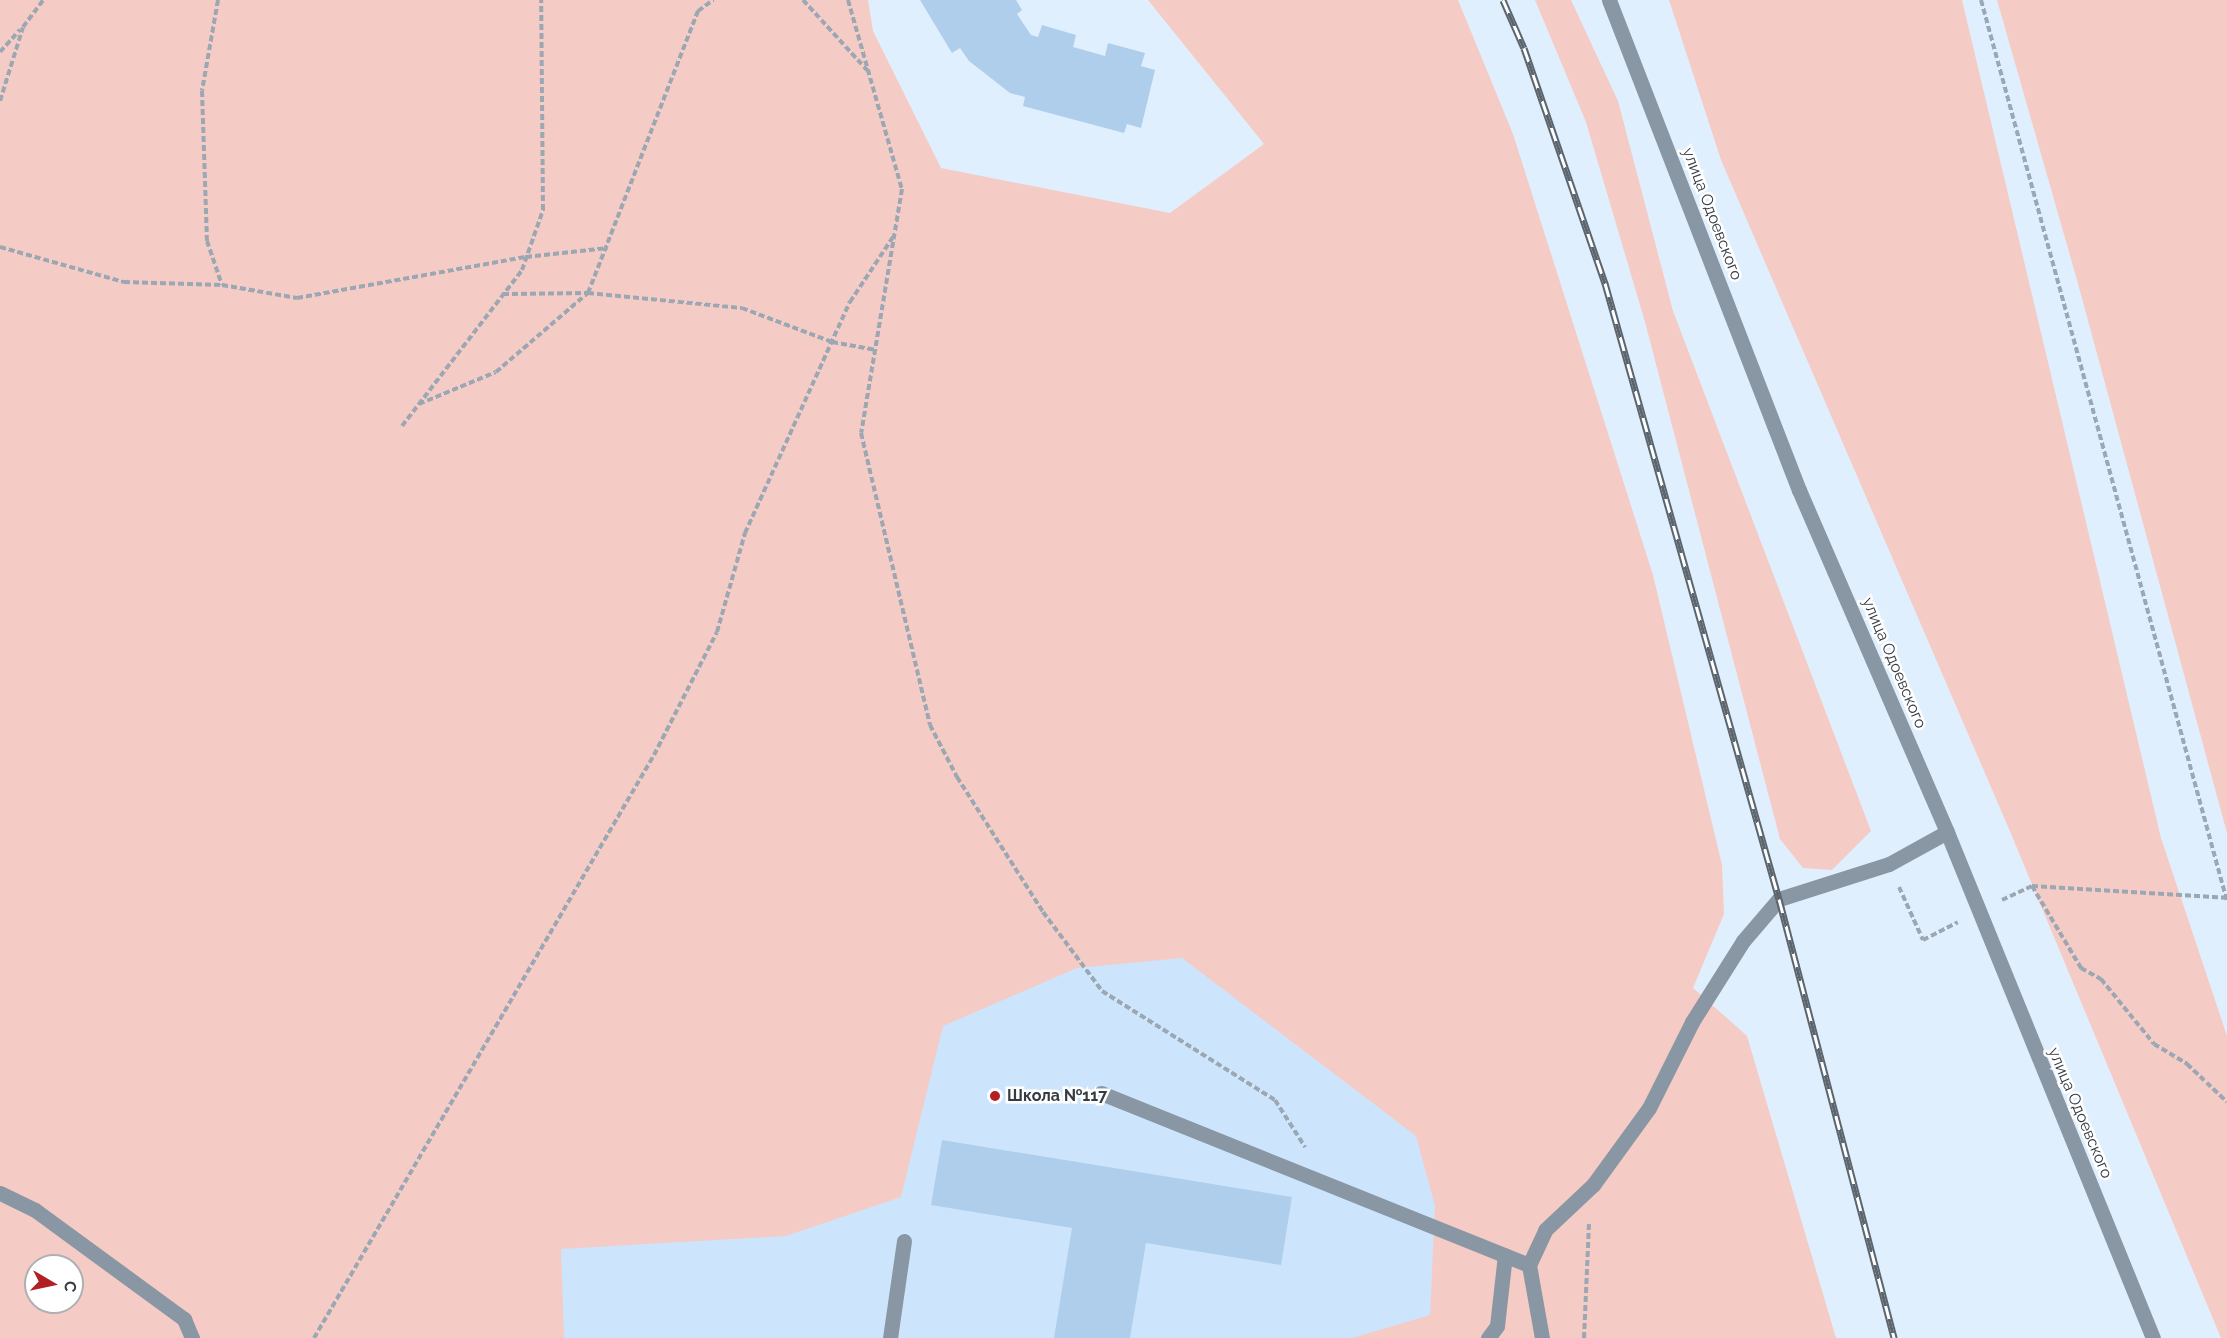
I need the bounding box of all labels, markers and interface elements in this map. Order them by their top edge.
street label: улица Одоевского [1678,145,1746,283]
street label: улица Одоевского [1858,595,1930,731]
street label: улица Одоевского [2044,1045,2116,1181]
place label: Школа №117 [1007,1086,1107,1106]
marker: Школа №117 [988,1089,1002,1103]
north arrow [24,1254,84,1314]
text: С [60,1280,81,1293]

